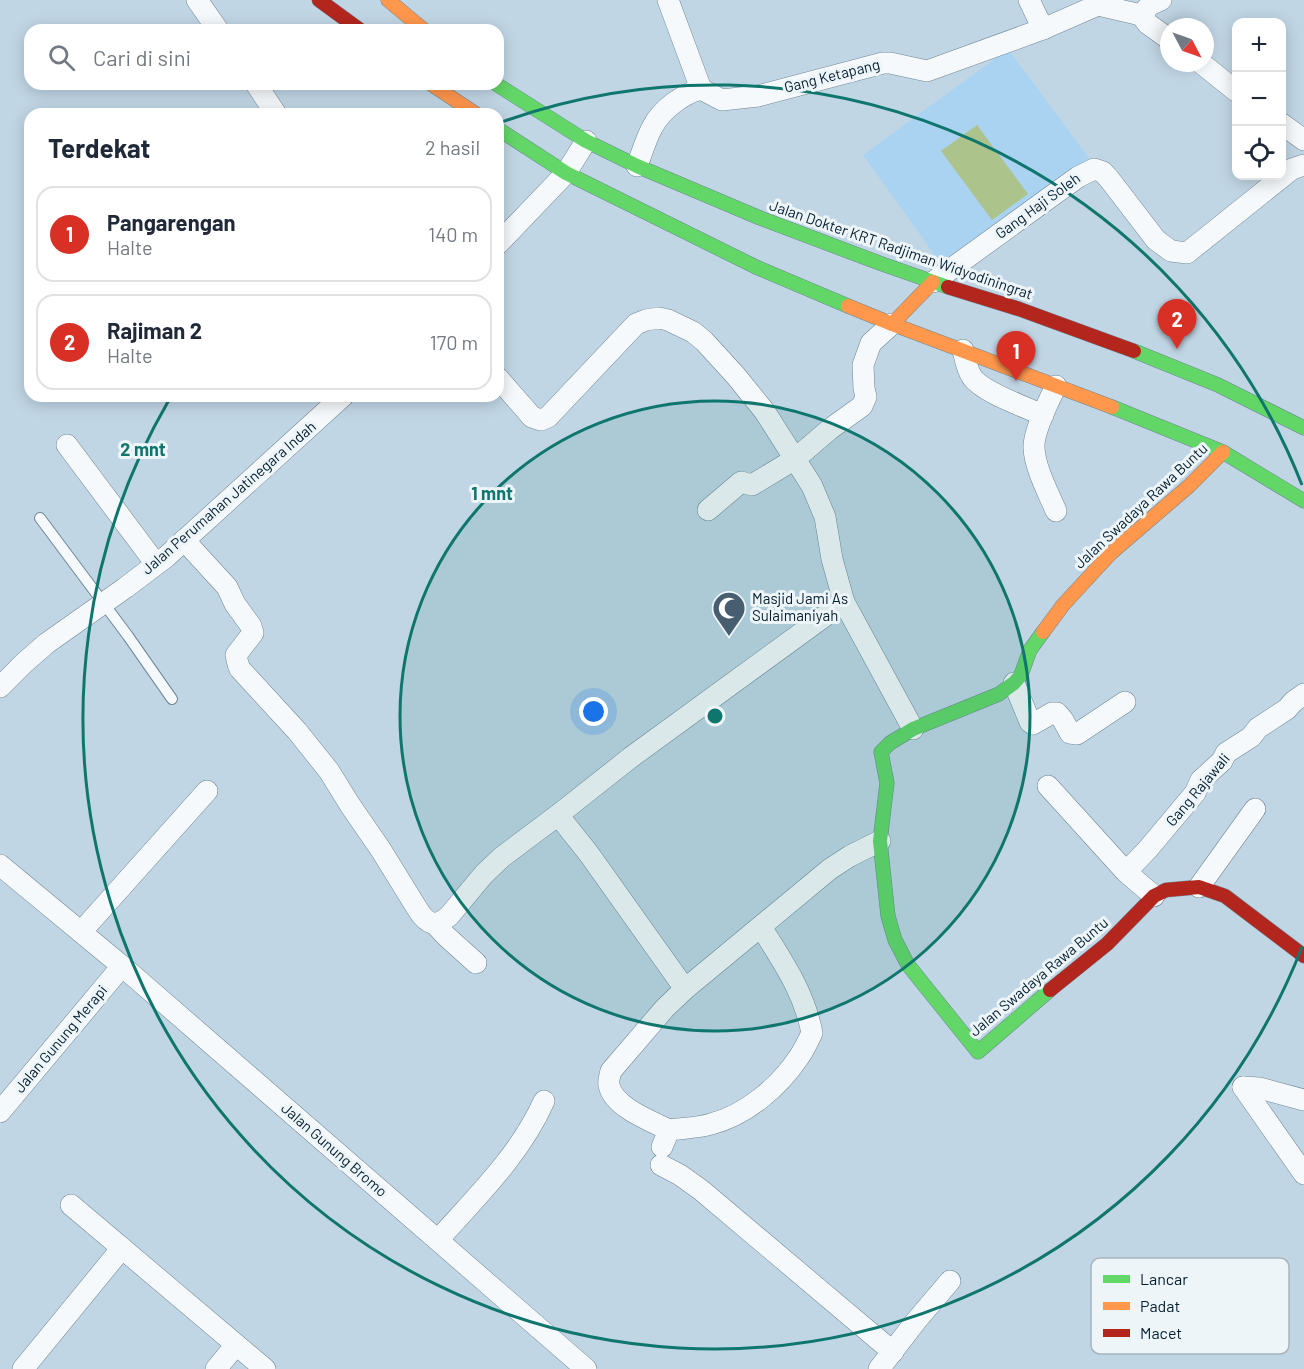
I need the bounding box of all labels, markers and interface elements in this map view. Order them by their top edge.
north arrow [1160,18,1214,72]
map controls [1232,18,1286,180]
button: + [1232,18,1286,72]
search box [24,24,504,90]
icon: search [45,41,78,74]
text: Cari di sini [93,44,191,70]
street label: Gang Ketapang [782,54,881,96]
button: − [1232,72,1286,126]
button: locate [1232,126,1286,180]
text: Terdekat [48,132,150,163]
text: 2 hasil [425,135,480,159]
street label: Gang Haji Soleh [992,168,1083,242]
street label: Jalan Dokter KRT Radjiman Widyodiningrat [767,195,1035,303]
text: Pangarengan [107,209,236,235]
text: 1 [66,222,73,246]
text: 140 m [428,222,478,246]
text: Halte [107,235,153,259]
pin: 2 [1158,300,1196,349]
text: Rajiman 2 [107,317,202,343]
text: 2 [64,330,75,354]
text: 170 m [430,330,478,354]
pin: 1 [996,332,1036,381]
text: Halte [107,343,153,367]
street label: Jalan Perumahan Jatinegara Indah [138,417,319,578]
text: 2 mnt [120,438,166,460]
street label: Jalan Swadaya Rawa Buntu [1070,439,1211,572]
text: 1 mnt [471,482,513,504]
place label: Masjid Jami As Sulaimaniyah [752,589,848,624]
mosque icon: Masjid Jami As Sulaimaniyah [711,590,747,637]
your location [579,697,608,726]
centre of rings [705,706,725,726]
street label: Gang Rajawali [1162,749,1233,829]
street label: Jalan Swadaya Rawa Buntu [965,913,1111,1040]
street label: Jalan Gunung Merapi [10,981,110,1096]
street label: Jalan Gunung Bromo [278,1098,391,1200]
legend [1091,1258,1289,1354]
text: Lancar [1140,1269,1188,1288]
text: Padat [1140,1296,1180,1315]
text: Macet [1140,1323,1182,1342]

